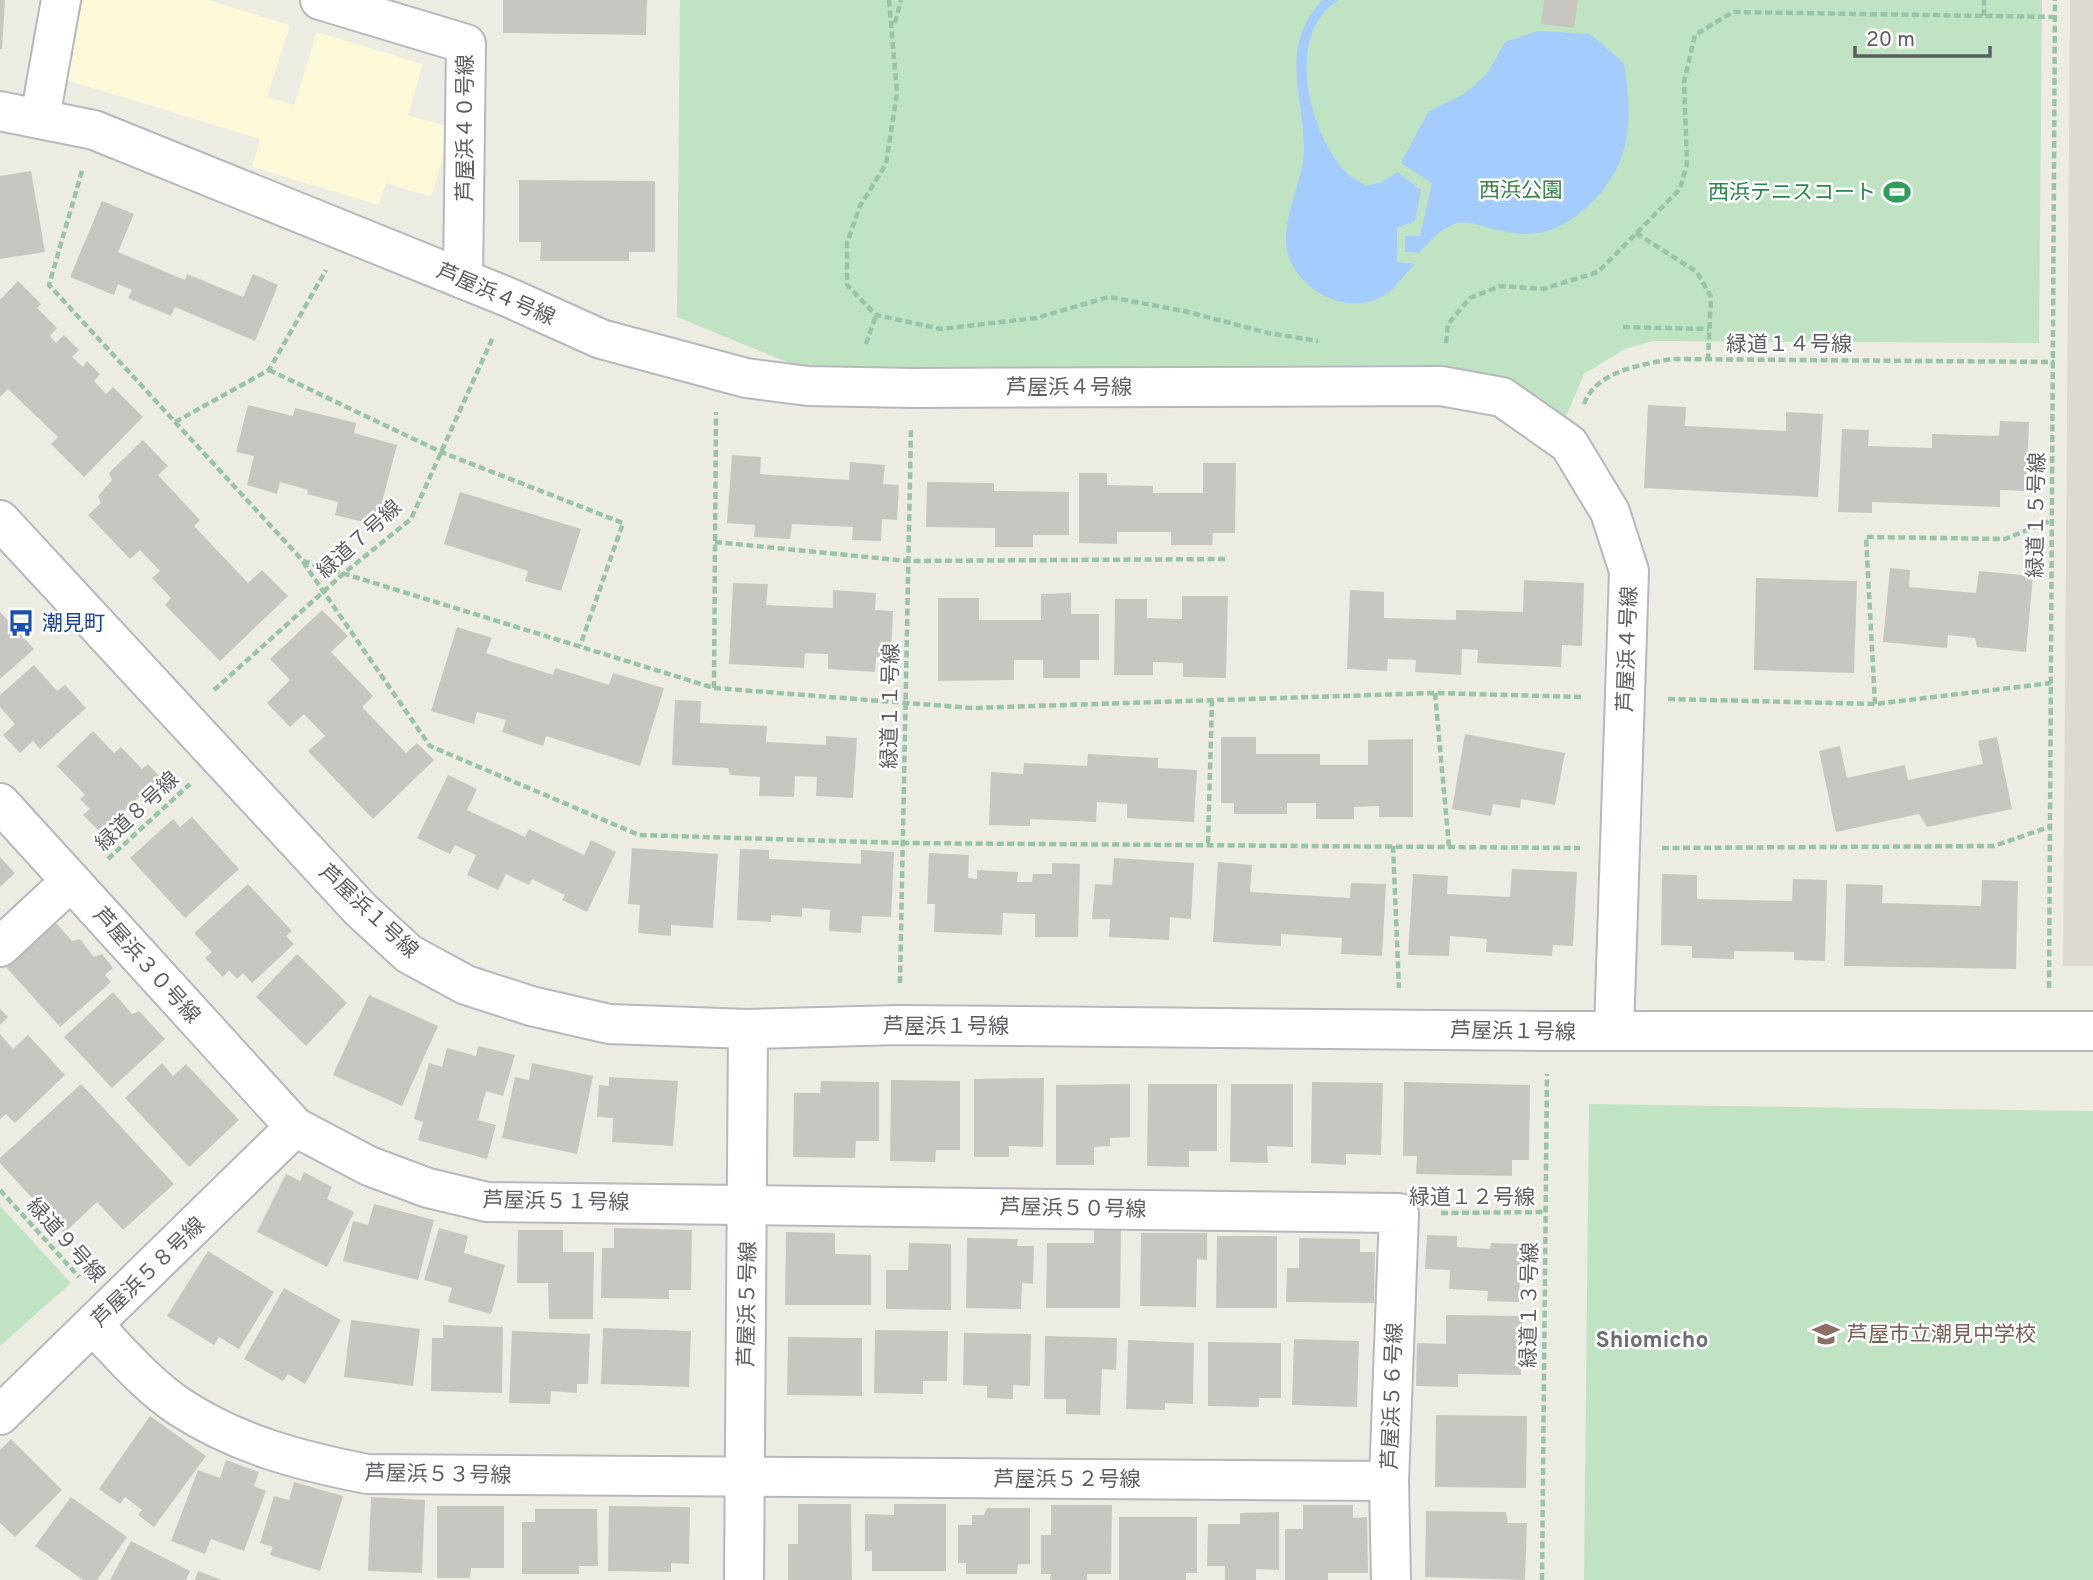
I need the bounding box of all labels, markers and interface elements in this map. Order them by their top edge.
scale bar [1855,14,1990,58]
text: 20 m [1866,27,1915,54]
street label: 芦屋浜４０号線 [453,55,480,202]
sports icon: 西浜テニスコート [1882,177,1912,207]
park label: 西浜公園 [1479,178,1563,205]
place label: 西浜テニスコート [1708,180,1876,207]
street label: 芦屋浜４号線 [432,258,559,332]
street label: 緑道１４号線 [1726,332,1852,359]
street label: 芦屋浜４号線 [1006,375,1132,402]
street label: 緑道１５号線 [2023,452,2052,578]
street label: 緑道７号線 [312,495,408,585]
street label: 芦屋浜４号線 [1613,586,1644,712]
bus stop icon: 潮見町 [6,608,36,638]
place label: 潮見町 [42,611,105,638]
street label: 緑道１１号線 [877,643,906,769]
street label: 緑道８号線 [90,766,186,858]
street label: 芦屋浜１号線 [313,859,423,965]
street label: 芦屋浜３０号線 [87,902,205,1030]
street label: 芦屋浜１号線 [883,1014,1009,1041]
street label: 芦屋浜１号線 [1450,1018,1576,1047]
street label: 緑道１２号線 [1409,1185,1535,1212]
street label: 芦屋浜５１号線 [482,1188,630,1217]
street label: 緑道９号線 [20,1193,110,1289]
street label: 芦屋浜５０号線 [999,1195,1147,1224]
street label: 芦屋浜５８号線 [87,1212,211,1334]
street label: 芦屋浜５号線 [734,1241,763,1367]
street label: 緑道１３号線 [1516,1242,1545,1368]
school or university icon: 芦屋市立潮見中学校 [1811,1319,1841,1349]
street label: 芦屋浜５６号線 [1377,1322,1410,1470]
place label: 芦屋市立潮見中学校 [1847,1322,2036,1349]
district label: Shiomicho [1596,1327,1708,1356]
street label: 芦屋浜５３号線 [364,1461,512,1490]
street label: 芦屋浜５２号線 [994,1467,1141,1494]

